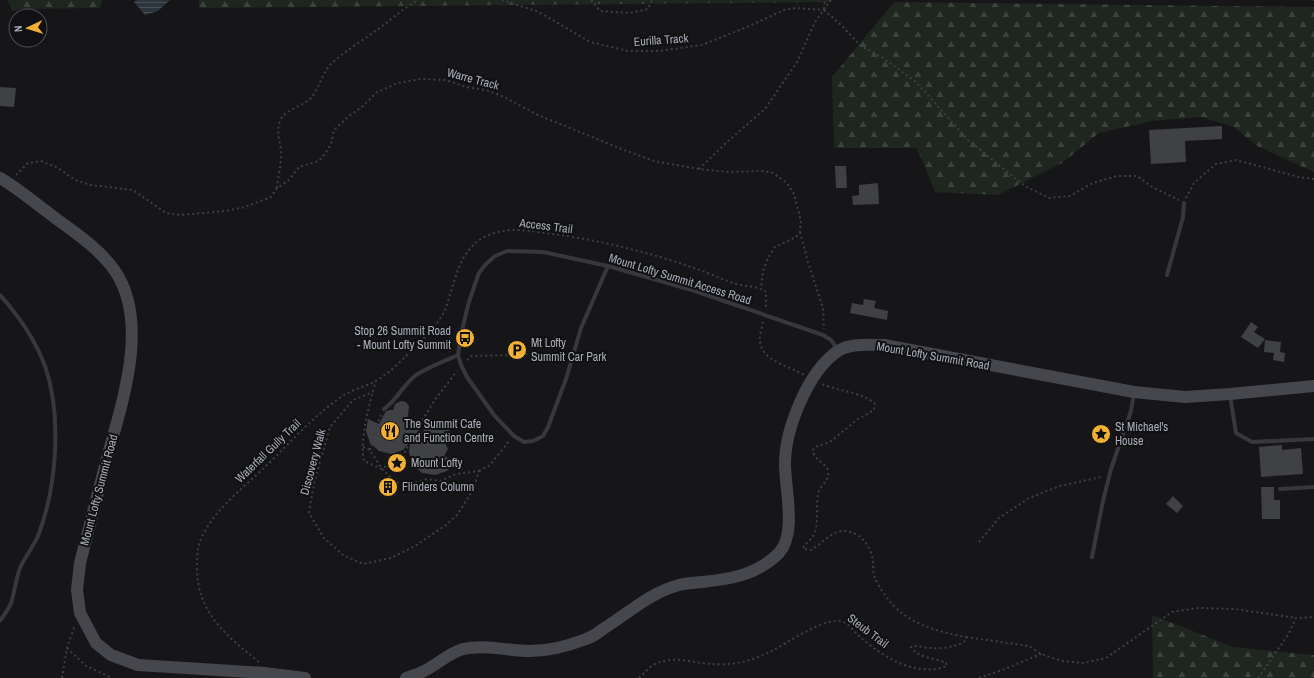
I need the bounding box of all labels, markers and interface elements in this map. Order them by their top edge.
north arrow [8,8,48,48]
text: N [11,25,25,32]
street label: Eurilla Track [633,30,689,50]
street label: Warre Track [445,64,501,94]
street label: Access Trail [517,215,574,237]
street label: Mount Lofty Summit Access Road [607,250,753,308]
place label: Stop 26 Summit Road - Mount Lofty Summit [354,323,451,353]
bus stop icon: Stop 26 Summit Road - Mount Lofty Summit [454,327,476,349]
place label: Mt Lofty Summit Car Park [531,335,607,365]
street label: Mount Lofty Summit Road [875,338,991,374]
parking icon: Mt Lofty Summit Car Park [506,339,528,361]
street label: Waterfall Gully Trail [232,416,304,486]
place label: The Summit Cafe and Function Centre [404,416,494,446]
place label: St Michael's House [1115,419,1168,449]
restaurant icon: The Summit Cafe and Function Centre [379,420,401,442]
place icon: St Michael's House [1090,423,1112,445]
street label: Discovery Walk [296,427,330,497]
street label: Mount Lofty Summit Road [76,433,122,547]
place icon: Mount Lofty [386,452,408,474]
place label: Mount Lofty [411,455,463,471]
building icon: Flinders Column [377,476,399,498]
place label: Flinders Column [402,479,474,495]
street label: Steub Trail [844,610,892,652]

